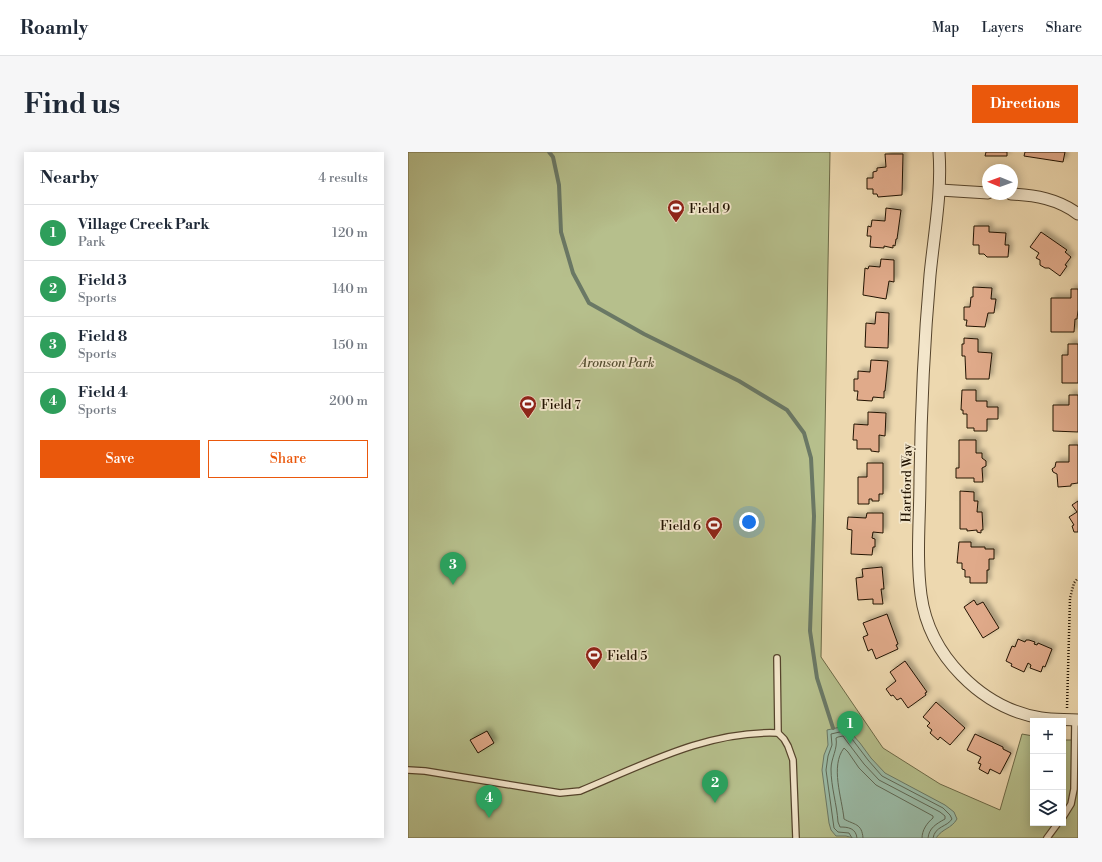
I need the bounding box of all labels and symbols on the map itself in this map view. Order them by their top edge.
north arrow [982,164,1018,200]
sports icon: Field 9 [666,198,686,223]
place label: Field 9 [689,201,730,217]
park label: Aronson Park [577,355,655,371]
sports icon: Field 7 [518,394,538,419]
place label: Field 7 [541,397,581,413]
street label: Hartford Way [898,443,916,522]
your location [739,512,759,532]
sports icon: Field 6 [704,515,724,540]
place label: Field 6 [660,518,701,534]
pin: 3 [440,552,466,585]
sports icon: Field 5 [584,645,604,670]
place label: Field 5 [607,648,647,664]
pin: 1 [837,711,863,744]
pin: 2 [702,770,728,803]
pin: 4 [476,785,502,818]

